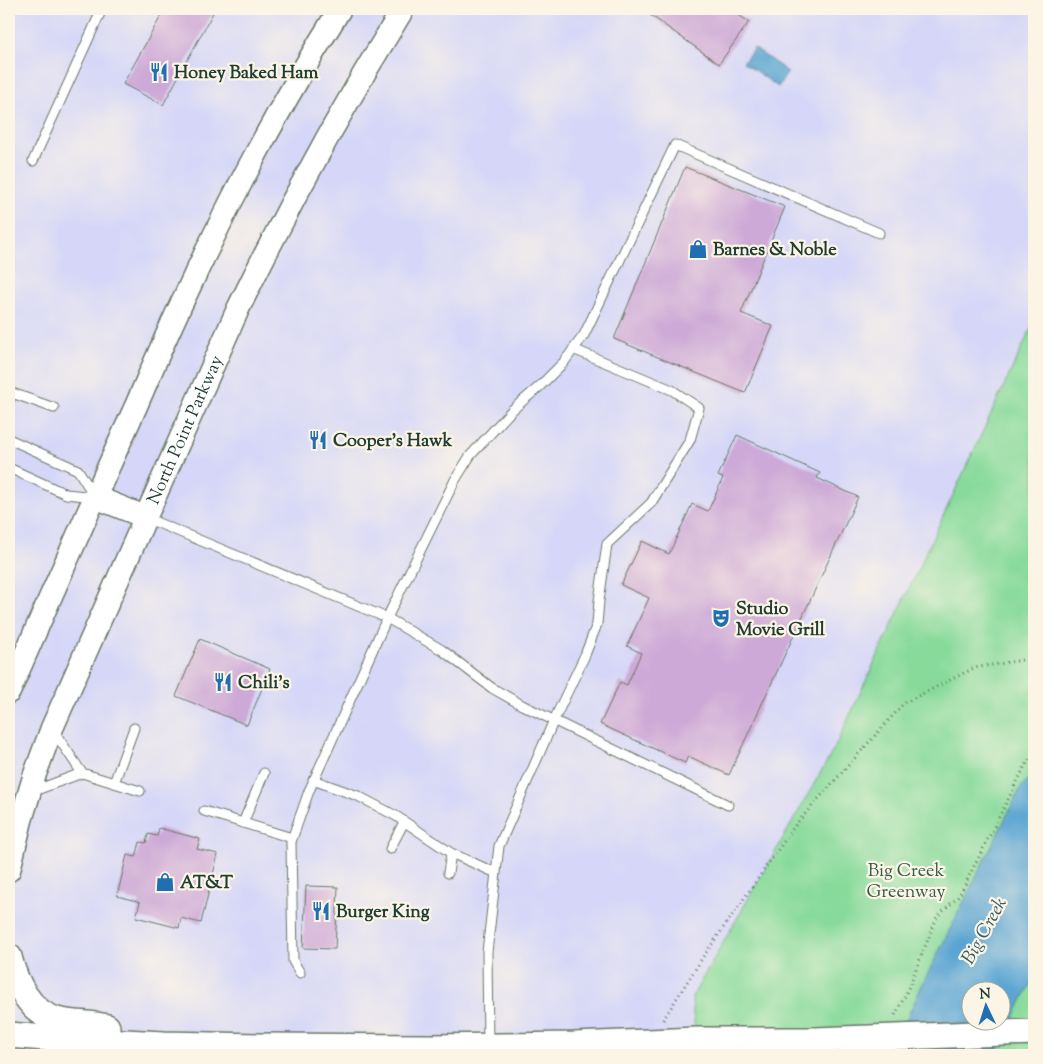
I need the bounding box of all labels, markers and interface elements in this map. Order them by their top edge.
restaurant icon: Honey Baked Ham [148,61,170,83]
place label: Honey Baked Ham [174,61,318,87]
shop icon: Barnes & Noble [687,238,709,260]
place label: Barnes & Noble [713,238,837,264]
street label: North Point Parkway [142,352,231,509]
restaurant icon: Cooper's Hawk [307,429,329,451]
place label: Cooper's Hawk [333,429,452,455]
place label: Studio Movie Grill [736,597,826,644]
theatre icon: Studio Movie Grill [710,607,732,629]
restaurant icon: Chili's [212,671,234,693]
place label: Chili's [238,671,290,697]
park label: Big Creek Greenway [867,859,945,906]
shop icon: AT&T [154,871,176,893]
place label: AT&T [180,871,233,897]
water label: Big Creek [956,893,1015,969]
restaurant icon: Burger King [310,900,332,922]
place label: Burger King [336,900,430,926]
north arrow [960,982,1010,1032]
text: N [979,985,992,1005]

